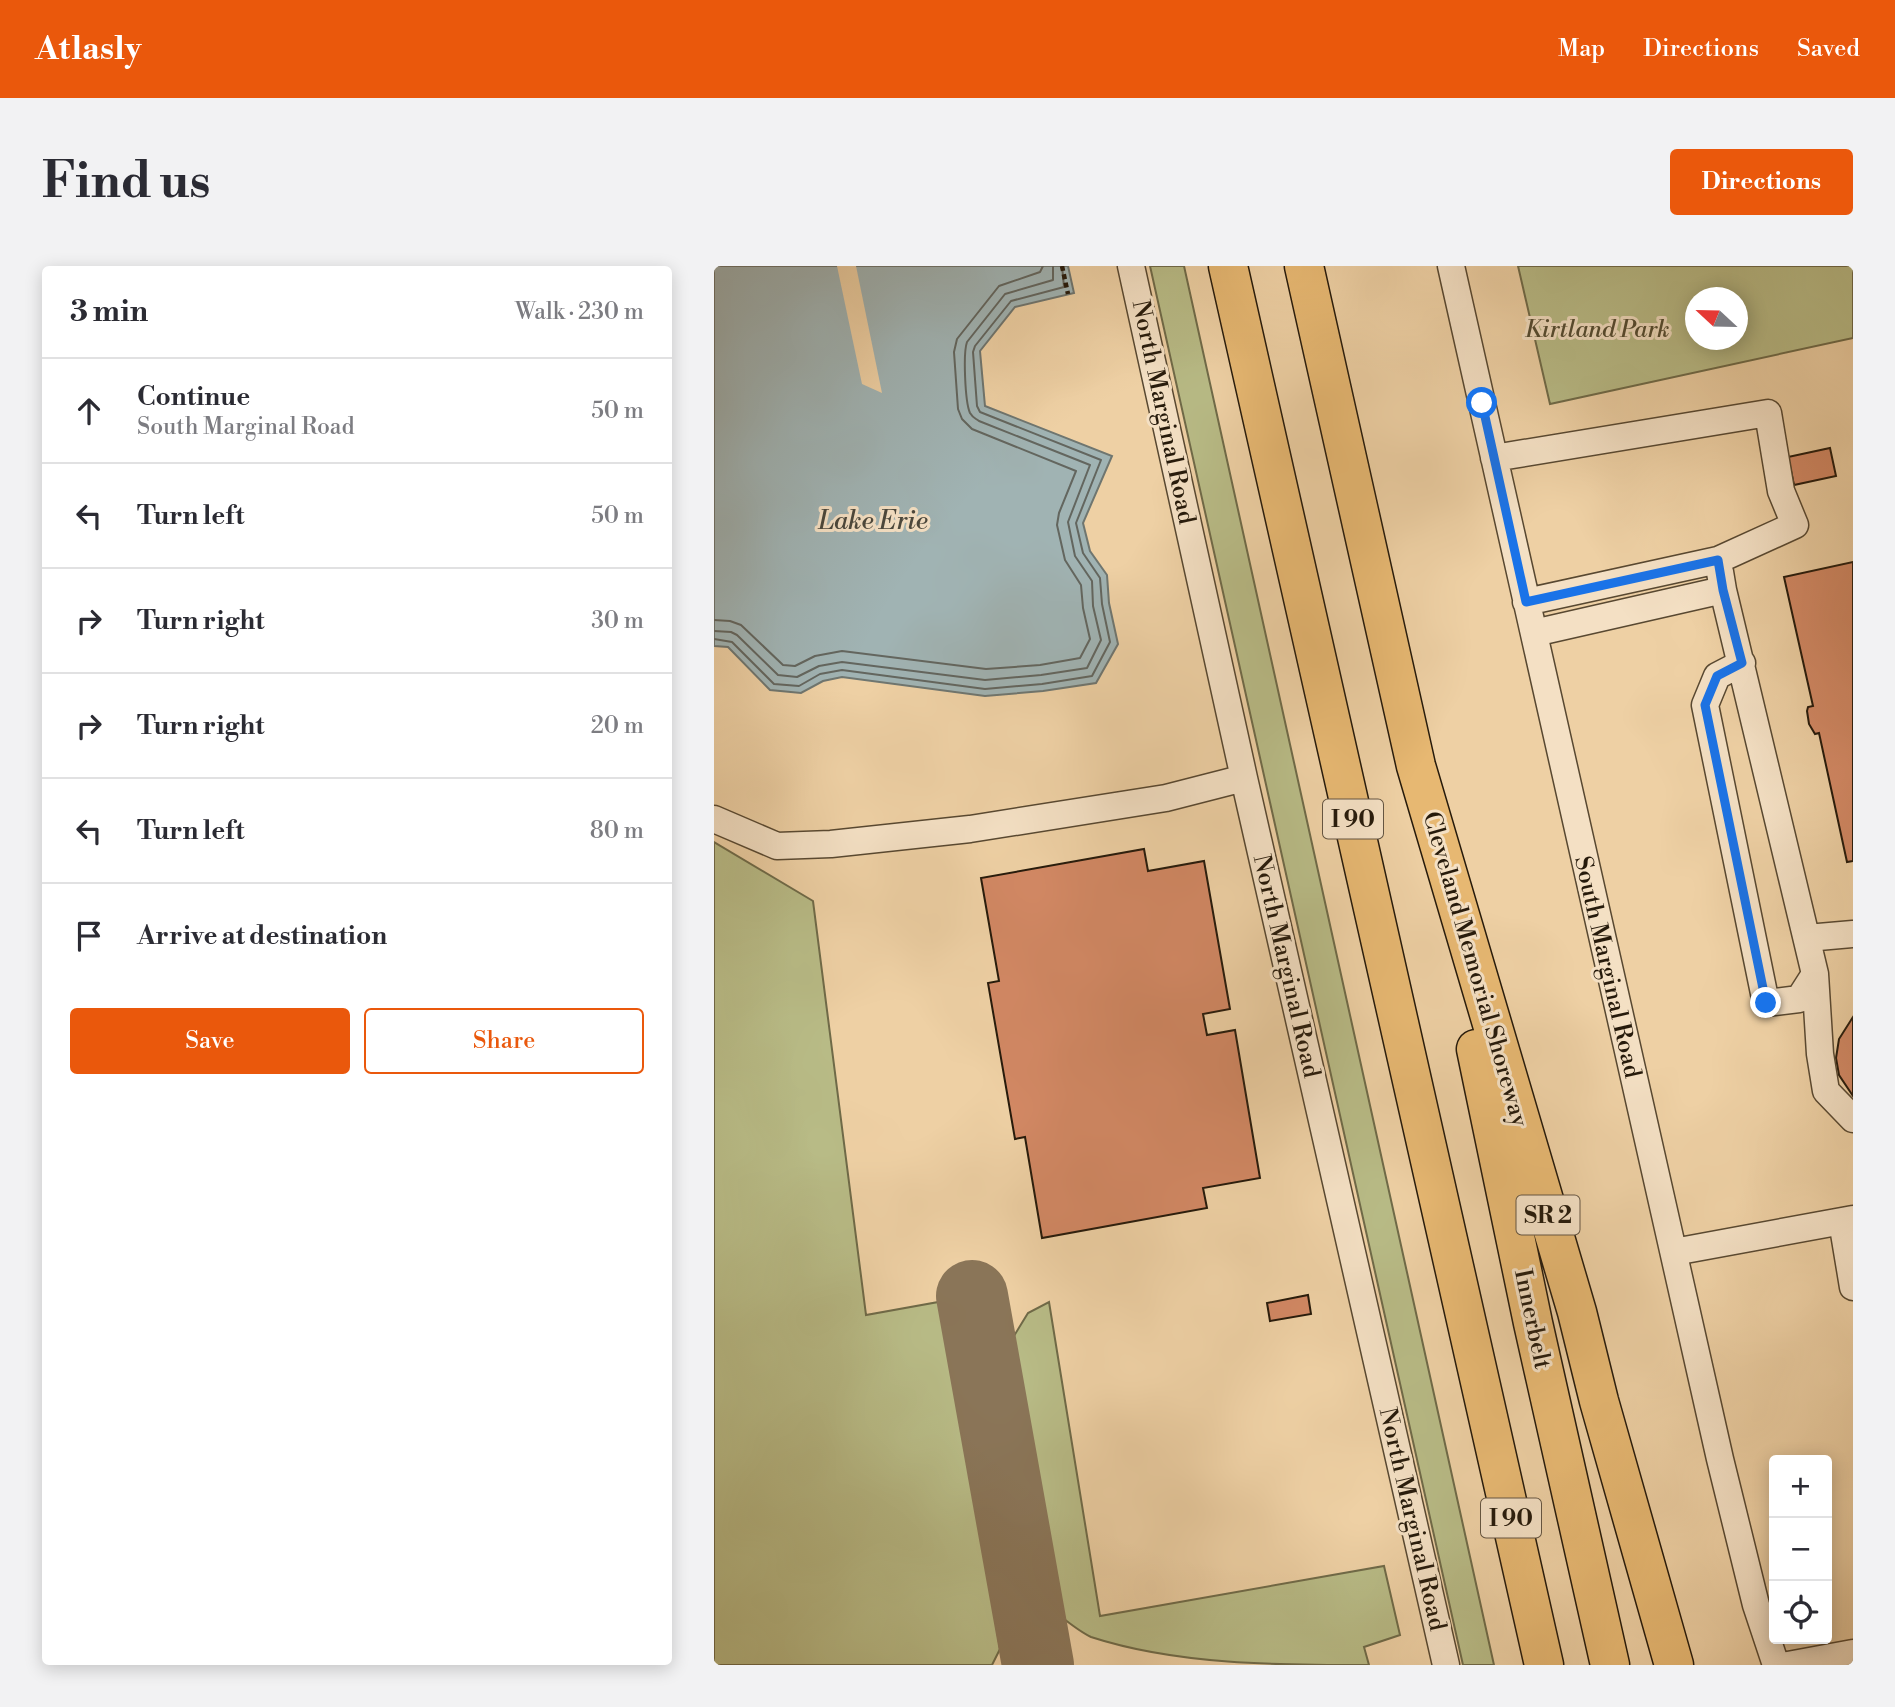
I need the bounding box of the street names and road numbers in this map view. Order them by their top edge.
street label: North Marginal Road [1125,297,1201,527]
road number: I 90 [1323,800,1383,838]
street label: Cleveland Memorial Shoreway [1416,808,1535,1131]
street label: North Marginal Road [1246,852,1326,1081]
street label: South Marginal Road [1567,853,1647,1082]
road number: SR 2 [1516,1196,1580,1234]
street label: Innerbelt [1507,1266,1557,1372]
street label: North Marginal Road [1372,1405,1452,1634]
road number: I 90 [1481,1498,1541,1538]

